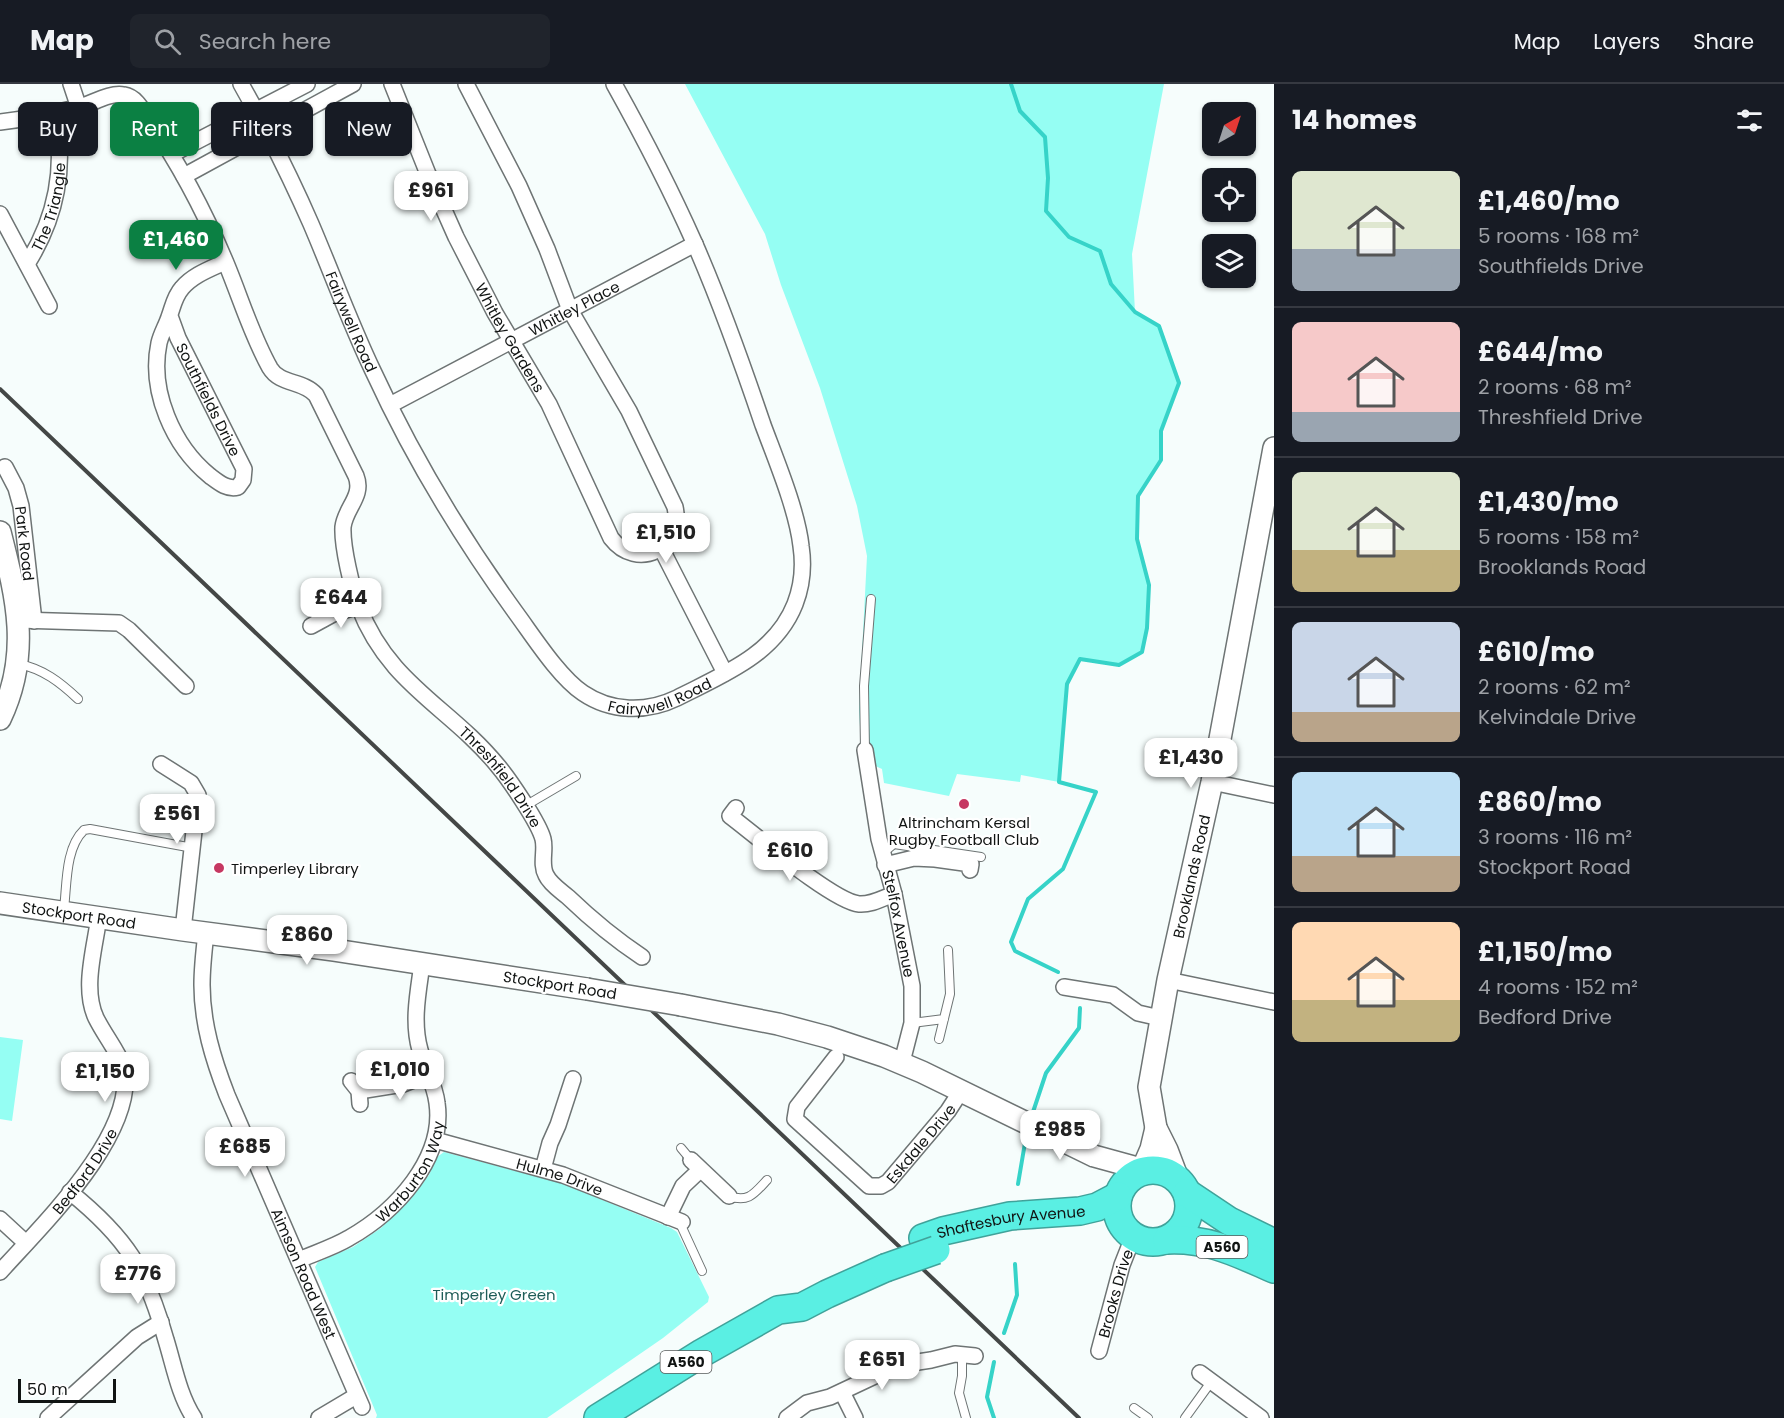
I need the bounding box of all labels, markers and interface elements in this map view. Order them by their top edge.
search box [130,14,550,68]
text: Map [30,21,94,60]
icon: search [151,25,184,58]
text: Search here [199,26,331,57]
text: Map [1514,27,1560,56]
text: Layers [1593,27,1660,56]
text: Share [1693,27,1754,56]
chip: Buy [18,102,98,156]
chip: Rent [110,102,199,156]
chip: Filters [211,102,313,156]
chip: New [325,102,412,156]
north arrow [1202,102,1256,156]
map controls [1202,102,1256,288]
text: 14 homes [1292,102,1417,138]
icon: filters [1733,104,1766,137]
street label: The Triangle [26,162,70,255]
button: locate [1202,168,1256,222]
pin: £961 [395,171,467,222]
text: £961 [408,176,454,204]
text: £1,460/mo [1478,183,1619,219]
icon: home [1340,195,1412,267]
pin: £1,460 [127,220,225,271]
text: 5 rooms · 168 m² [1478,222,1639,250]
text: £1,460 [143,225,209,253]
button: layers [1202,234,1256,288]
text: Southfields Drive [1478,252,1644,280]
street label: Fairywell Road [321,268,382,375]
street label: Whitley Place [525,275,623,340]
street label: Whitley Gardens [471,279,550,396]
text: £644/mo [1478,334,1603,370]
street label: Southfields Drive [171,339,246,460]
icon: home [1340,346,1412,418]
text: 2 rooms · 68 m² [1478,373,1632,401]
text: Threshfield Drive [1478,403,1643,431]
text: £1,430/mo [1478,484,1619,520]
icon: home [1340,496,1412,568]
street label: Park Road [11,505,40,582]
pin: £1,510 [617,513,715,564]
text: £1,510 [636,518,696,546]
text: 5 rooms · 158 m² [1478,523,1639,551]
text: Brooklands Road [1478,553,1646,581]
pin: £644 [305,578,377,629]
text: £644 [314,583,368,611]
text: £610/mo [1478,634,1594,670]
icon: home [1340,646,1412,718]
street label: Fairywell Road [606,672,715,719]
text: 2 rooms · 62 m² [1478,673,1631,701]
text: Kelvindale Drive [1478,703,1636,731]
street label: Threshfield Drive [455,721,547,831]
pin: £1,430 [1142,738,1240,789]
text: £1,430 [1158,743,1224,771]
text: £860/mo [1478,784,1601,820]
pin: £561 [141,794,213,845]
icon: home [1340,796,1412,868]
marker: Altrincham Kersal Rugby Football Club [957,797,971,811]
text: £561 [154,799,200,827]
place label: Altrincham Kersal Rugby Football Club [889,812,1039,850]
street label: Brooklands Road [1167,813,1215,940]
text: 3 rooms · 116 m² [1478,823,1632,851]
pin: £610 [754,831,826,882]
text: £610 [767,836,813,864]
text: Stockport Road [1478,853,1631,881]
place label: Timperley Library [231,858,359,879]
marker: Timperley Library [212,861,226,875]
street label: Stelfox Avenue [877,867,921,979]
street label: Stockport Road [21,896,137,933]
pin: £860 [271,915,343,966]
text: £860 [281,920,333,948]
text: £1,150/mo [1478,934,1612,970]
icon: home [1340,946,1412,1018]
street label: Stockport Road [502,966,618,1004]
text: 4 rooms · 152 m² [1478,973,1638,1001]
text: Bedford Drive [1478,1003,1612,1031]
pin: £1,010 [351,1050,449,1101]
pin: £1,150 [56,1052,154,1103]
text: £1,010 [370,1055,430,1083]
text: £1,150 [75,1057,135,1085]
street label: Eskdale Drive [881,1100,960,1188]
pin: £985 [1024,1110,1096,1161]
text: £985 [1034,1115,1086,1143]
street label: Warburton Way [371,1119,448,1227]
street label: Bedford Drive [47,1124,122,1218]
pin: £685 [209,1127,281,1178]
text: £685 [219,1132,271,1160]
street label: Hulme Drive [514,1152,606,1200]
street label: Shaftesbury Avenue [934,1200,1087,1243]
street label: Aimson Road West [267,1205,342,1342]
road number: A560 [1196,1236,1248,1258]
street label: Brooks Drive [1093,1246,1138,1340]
pin: £776 [102,1254,174,1305]
text: £776 [114,1259,162,1287]
park label: Timperley Green [432,1284,556,1305]
pin: £651 [846,1340,918,1391]
text: £651 [859,1345,905,1373]
road number: A560 [660,1351,712,1373]
scale bar [18,1376,116,1404]
text: 50 m [27,1378,68,1401]

